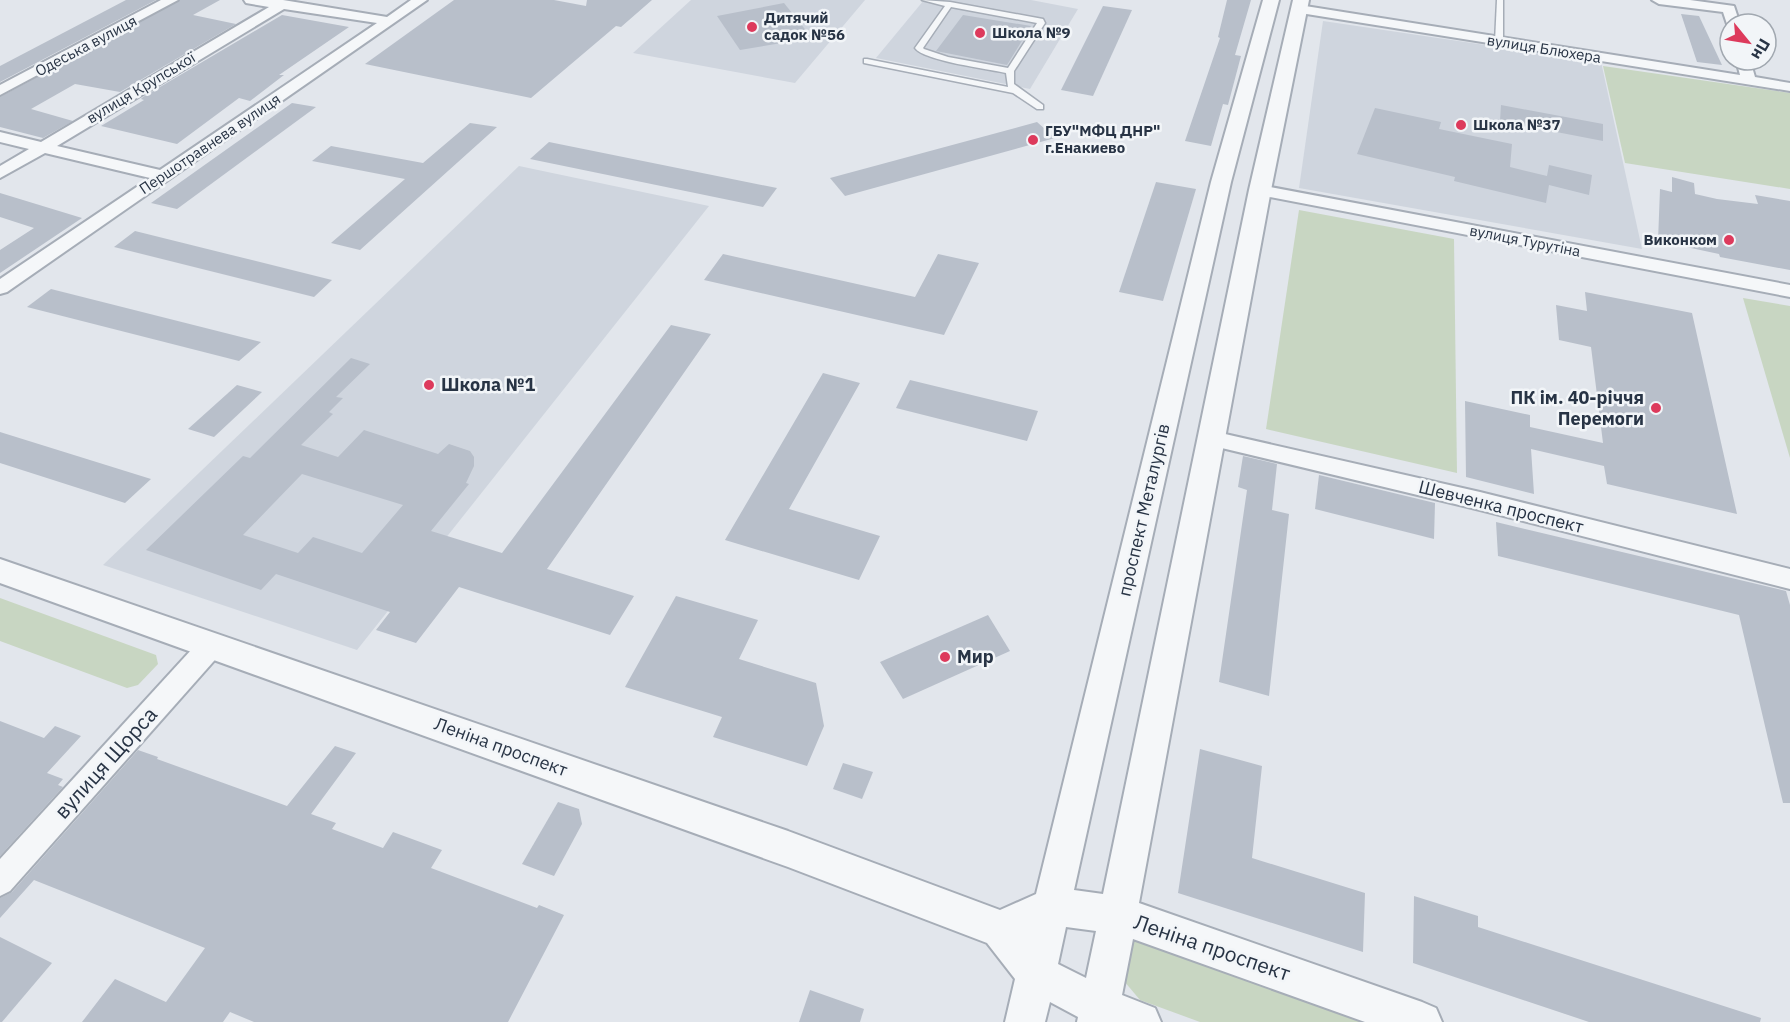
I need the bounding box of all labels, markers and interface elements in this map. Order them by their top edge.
place label: Дитячий садок №56 [764,8,845,44]
street label: Одеська вулиця [32,11,140,80]
north arrow [1718,12,1778,72]
marker: Дитячий садок №56 [745,20,759,34]
place label: Школа №9 [992,23,1071,42]
marker: Школа №9 [973,26,987,40]
street label: вулиця Блюхера [1486,30,1602,67]
text: Пн [1747,35,1775,64]
street label: вулиця Крупської [83,47,199,128]
street label: Першотравнева вулиця [135,89,284,198]
place label: Школа №37 [1473,115,1561,134]
marker: Школа №37 [1454,118,1468,132]
place label: ГБУ"МФЦ ДНР" г.Енакиево [1045,121,1161,157]
marker: ГБУ"МФЦ ДНР" г.Енакиево [1026,133,1040,147]
street label: вулиця Турутіна [1468,220,1582,261]
place label: Виконком [1643,230,1717,249]
marker: Виконком [1722,233,1736,247]
place label: Школа №1 [441,373,536,396]
marker: Школа №1 [422,378,436,392]
place label: ПК ім. 40-річчя Перемоги [1511,386,1644,430]
marker: ПК ім. 40-річчя Перемоги [1649,401,1663,415]
street label: проспект Металургів [1112,421,1175,599]
street label: Шевченка проспект [1416,475,1586,538]
place label: Мир [957,645,994,668]
marker: Мир [938,650,952,664]
street label: вулиця Щорса [48,701,163,824]
street label: Леніна проспект [431,712,571,781]
street label: Леніна проспект [1130,907,1294,987]

